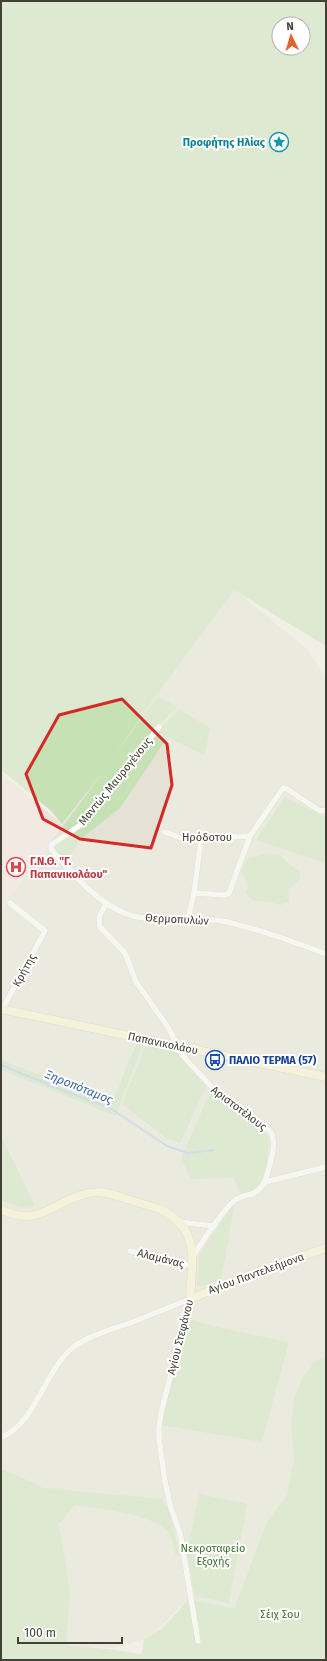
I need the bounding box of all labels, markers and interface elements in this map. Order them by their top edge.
north arrow [271,16,311,56]
text: N [286,20,294,33]
place icon: Προφήτης Ηλίας [268,131,290,153]
place label: Προφήτης Ηλίας [183,136,266,149]
street label: Μαντώς Μαυρογένους [76,735,155,828]
street label: Ηρόδοτου [182,831,232,844]
place label: Γ.Ν.Θ. "Γ. Παπανικολάου" [30,855,108,881]
hospital icon: Γ.Ν.Θ. "Γ. Παπανικολάου" [5,856,27,878]
street label: Θερμοπυλών [145,911,210,928]
street label: Κρήτης [10,951,39,989]
street label: Παπανικολάου [127,1030,199,1057]
bus stop icon: ΠΑΛΙΟ ΤΕΡΜΑ (57) [204,1049,226,1071]
place label: ΠΑΛΙΟ ΤΕΡΜΑ (57) [229,1054,317,1067]
water label: Ξηροπόταμος [43,1067,115,1107]
street label: Αριστοτέλους [208,1083,269,1134]
street label: Αλαμάνας [136,1246,186,1271]
street label: Αγίου Παντελεήμονα [206,1250,306,1297]
street label: Αγίου Στεφάνου [165,1298,196,1376]
park label: Νεκροταφείο Εξοχής [181,1542,245,1568]
park label: Σέιχ Σου [260,1608,300,1621]
scale bar [18,1619,122,1645]
text: 100 m [24,1626,56,1640]

